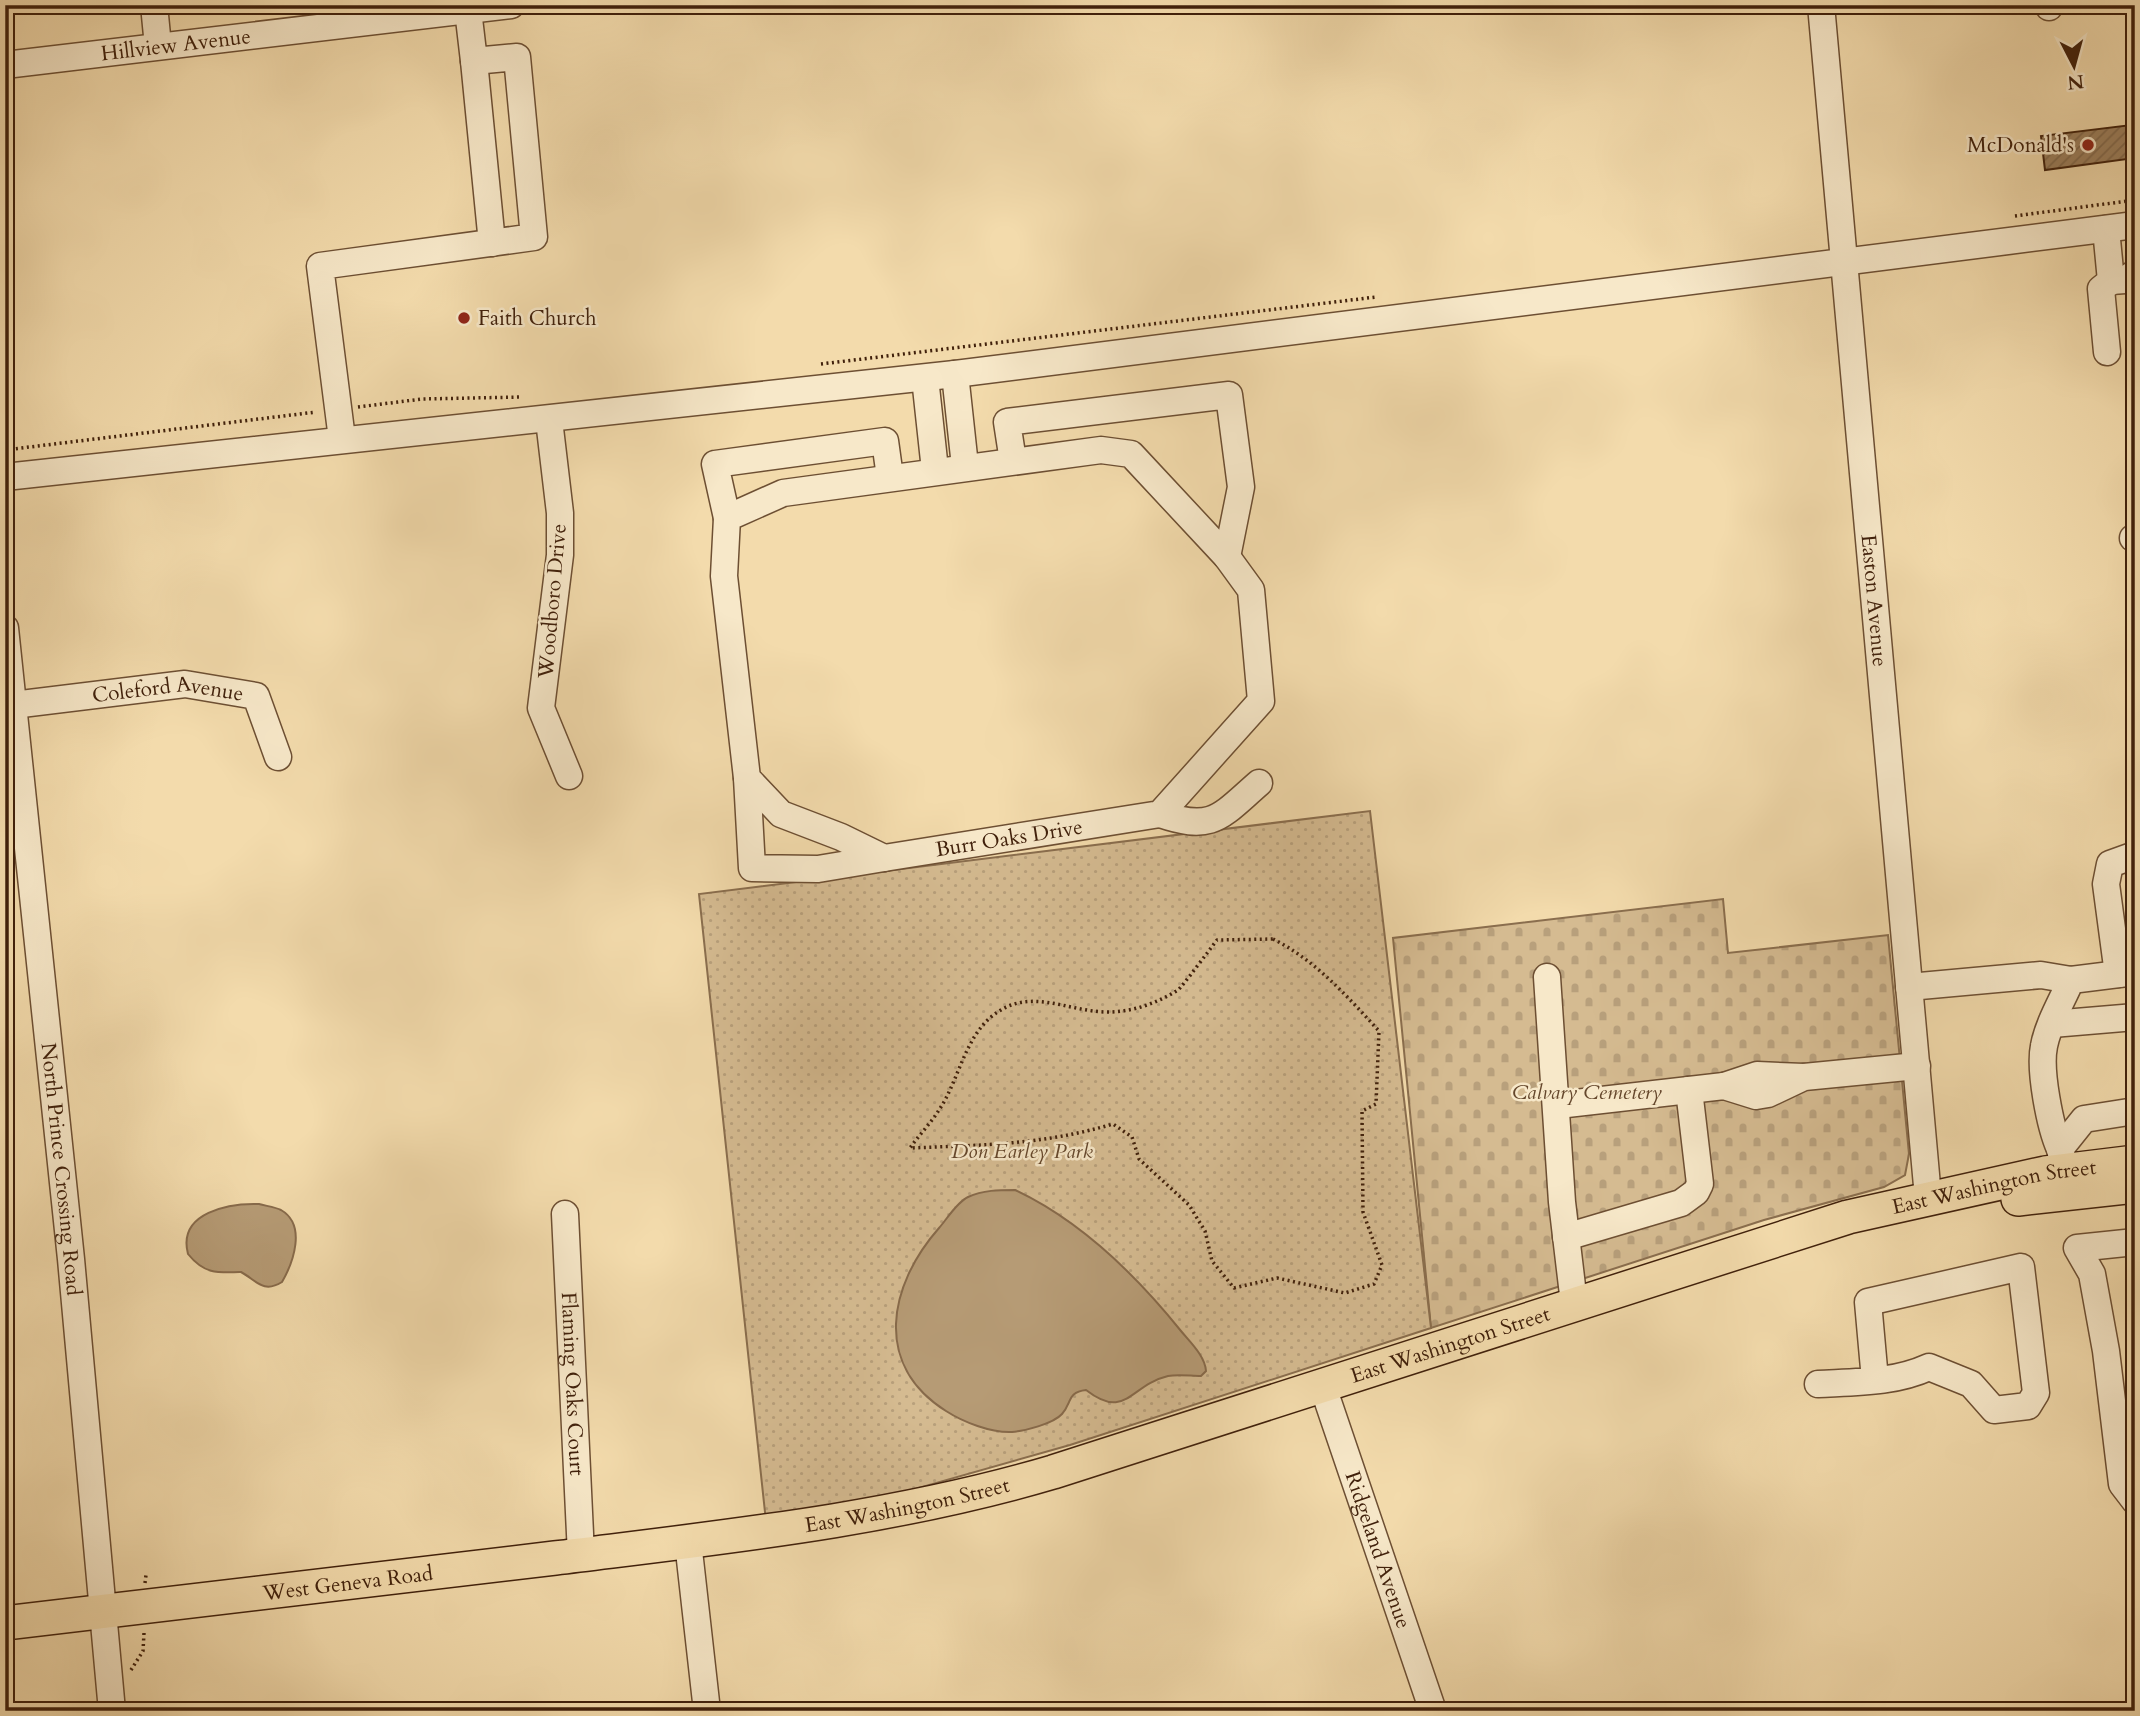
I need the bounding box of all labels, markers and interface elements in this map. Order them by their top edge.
street label: Hillview Avenue [99,22,252,69]
north arrow [2038,32,2108,102]
text: N [2066,68,2085,96]
place label: McDonald's [1967,131,2074,160]
marker: McDonald's [2080,137,2096,153]
place label: Faith Church [478,304,597,333]
marker: Faith Church [456,310,472,326]
street label: Woodboro Drive [531,523,574,681]
street label: Easton Avenue [1854,533,1894,668]
street label: Coleford Avenue [90,669,246,710]
street label: Burr Oaks Drive [933,813,1085,864]
street label: North Prince Crossing Road [33,1041,88,1297]
park label: Calvary Cemetery [1512,1078,1662,1107]
park label: Don Earley Park [951,1137,1093,1166]
street label: East Washington Street [1889,1153,2098,1222]
street label: Flaming Oaks Court [554,1291,591,1477]
street label: East Washington Street [1347,1299,1554,1391]
street label: Ridgeland Avenue [1338,1468,1418,1632]
street label: East Washington Street [803,1471,1013,1540]
street label: West Geneva Road [260,1559,435,1608]

